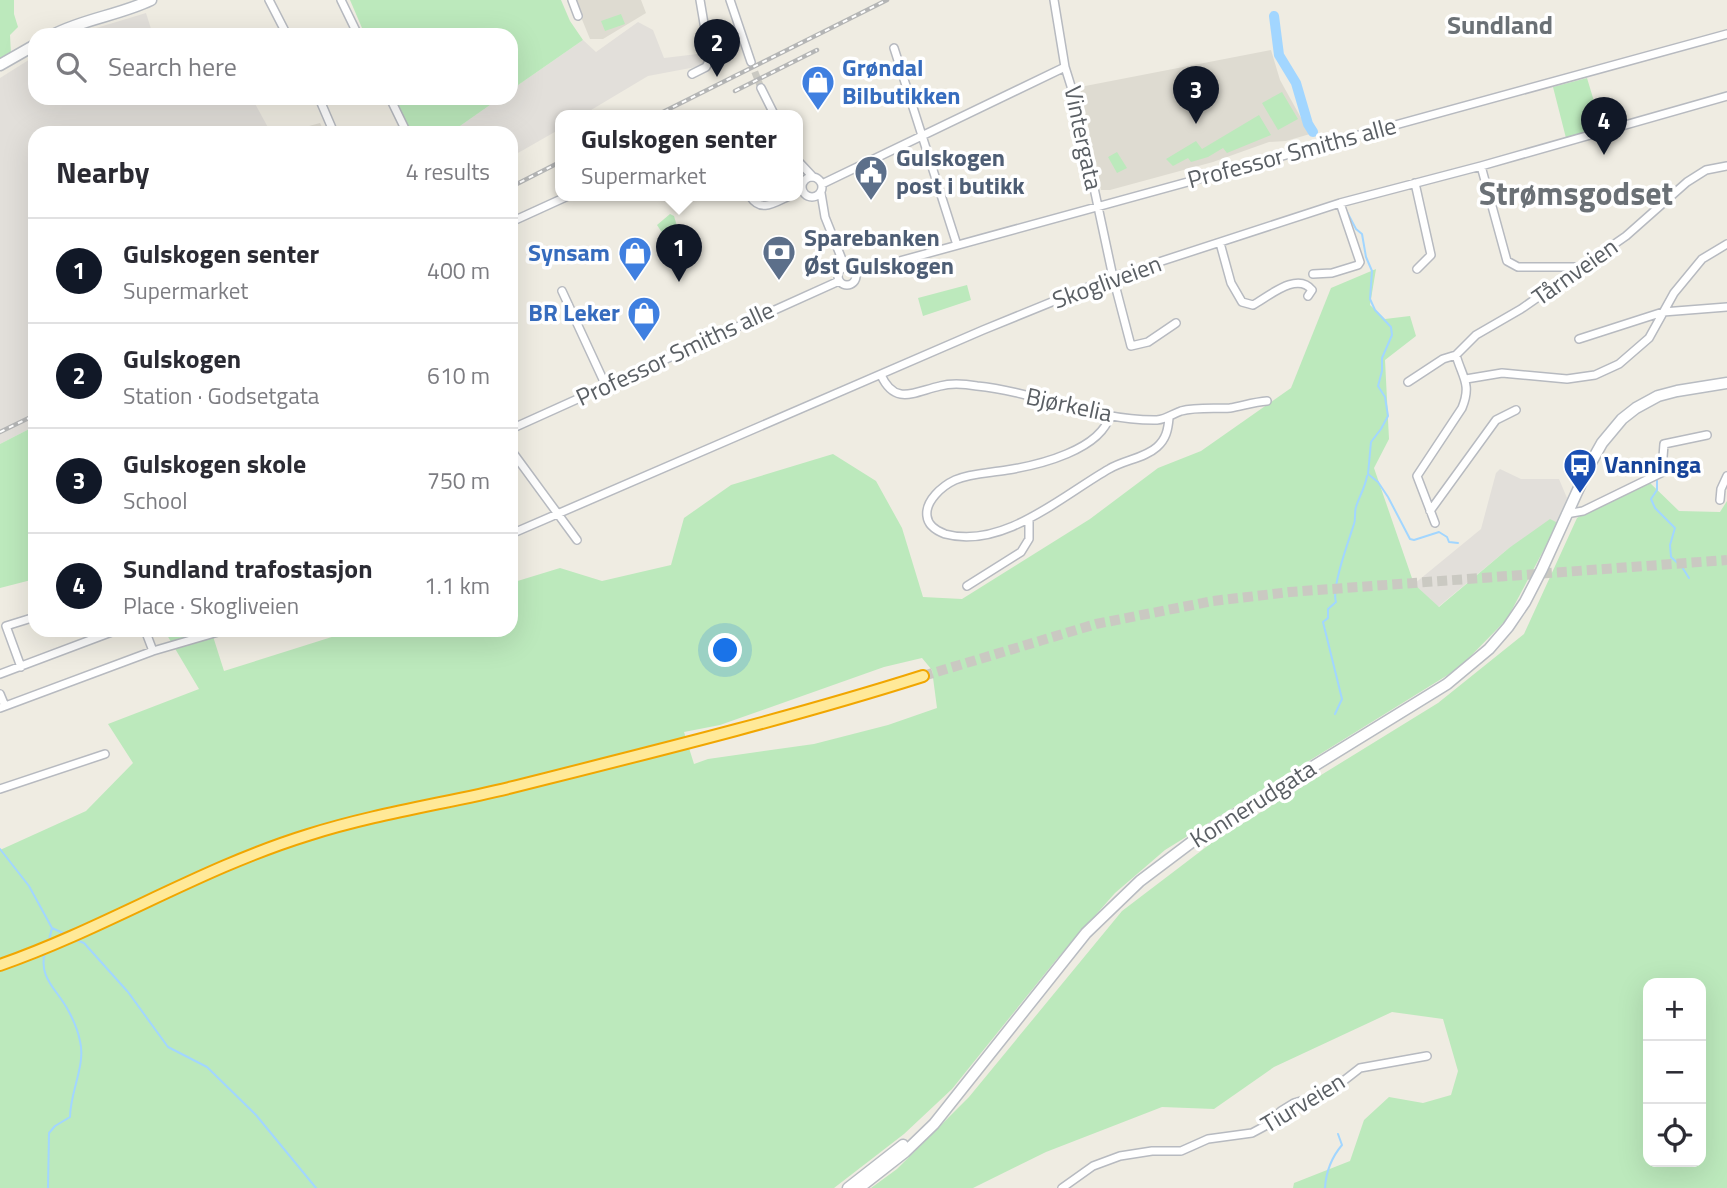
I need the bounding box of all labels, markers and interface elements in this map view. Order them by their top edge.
district label: Sundland [1447,5,1553,44]
pin: 2 [694,19,740,77]
search box [28,28,518,105]
text: Search here [108,47,237,86]
icon: search [52,48,90,86]
place label: Grøndal Bilbutikken [842,49,961,113]
shop icon: Grøndal Bilbutikken [799,63,837,112]
pin: 3 [1173,66,1219,124]
street label: Vintergata [1055,82,1113,193]
pin: 4 [1581,97,1627,155]
street label: Professor Smiths alle [1183,107,1400,197]
popup [555,110,803,201]
text: Gulskogen senter [581,119,777,158]
place label: Gulskogen post i butikk [896,139,1025,203]
text: Nearby [56,149,149,195]
public building icon: Gulskogen post i butikk [852,153,890,202]
text: 4 results [406,154,490,189]
text: Supermarket [581,158,706,193]
district label: Strømsgodset [1479,169,1673,217]
place label: Sparebanken Øst Gulskogen [804,219,954,283]
pin: 1 [656,224,702,282]
street label: Tårnveien [1524,229,1625,314]
bank icon: Sparebanken Øst Gulskogen [760,233,798,282]
text: Gulskogen senter [123,234,319,273]
place label: Synsam [528,234,610,270]
shop icon: Synsam [616,234,654,283]
street label: Skogliveien [1047,245,1166,317]
text: 1 [73,253,85,288]
text: 400 m [427,253,490,288]
text: Supermarket [123,273,248,308]
street label: Professor Smiths alle [570,291,779,415]
place label: BR Leker [528,294,620,330]
shop icon: BR Leker [625,294,663,343]
text: Gulskogen [123,339,241,378]
text: 2 [73,358,85,393]
text: 610 m [427,358,490,393]
street label: Bjørkelia [1023,377,1116,431]
text: Station · Godsetgata [123,378,319,413]
text: Gulskogen skole [123,444,306,483]
bus stop icon: Vanninga [1561,446,1599,495]
place label: Vanninga [1604,446,1701,482]
text: 3 [73,463,85,498]
text: 750 m [427,463,490,498]
text: School [123,483,187,518]
text: Sundland trafostasjon [123,549,373,588]
text: 4 [73,568,85,603]
text: 1.1 km [424,568,490,603]
text: Place · Skogliveien [123,588,299,623]
your location [708,633,742,667]
street label: Konnerudgata [1183,750,1322,856]
map controls [1643,978,1706,1167]
button: + [1643,978,1706,1041]
button: − [1643,1041,1706,1104]
street label: Tiurveien [1254,1063,1351,1141]
button: locate [1643,1104,1706,1167]

